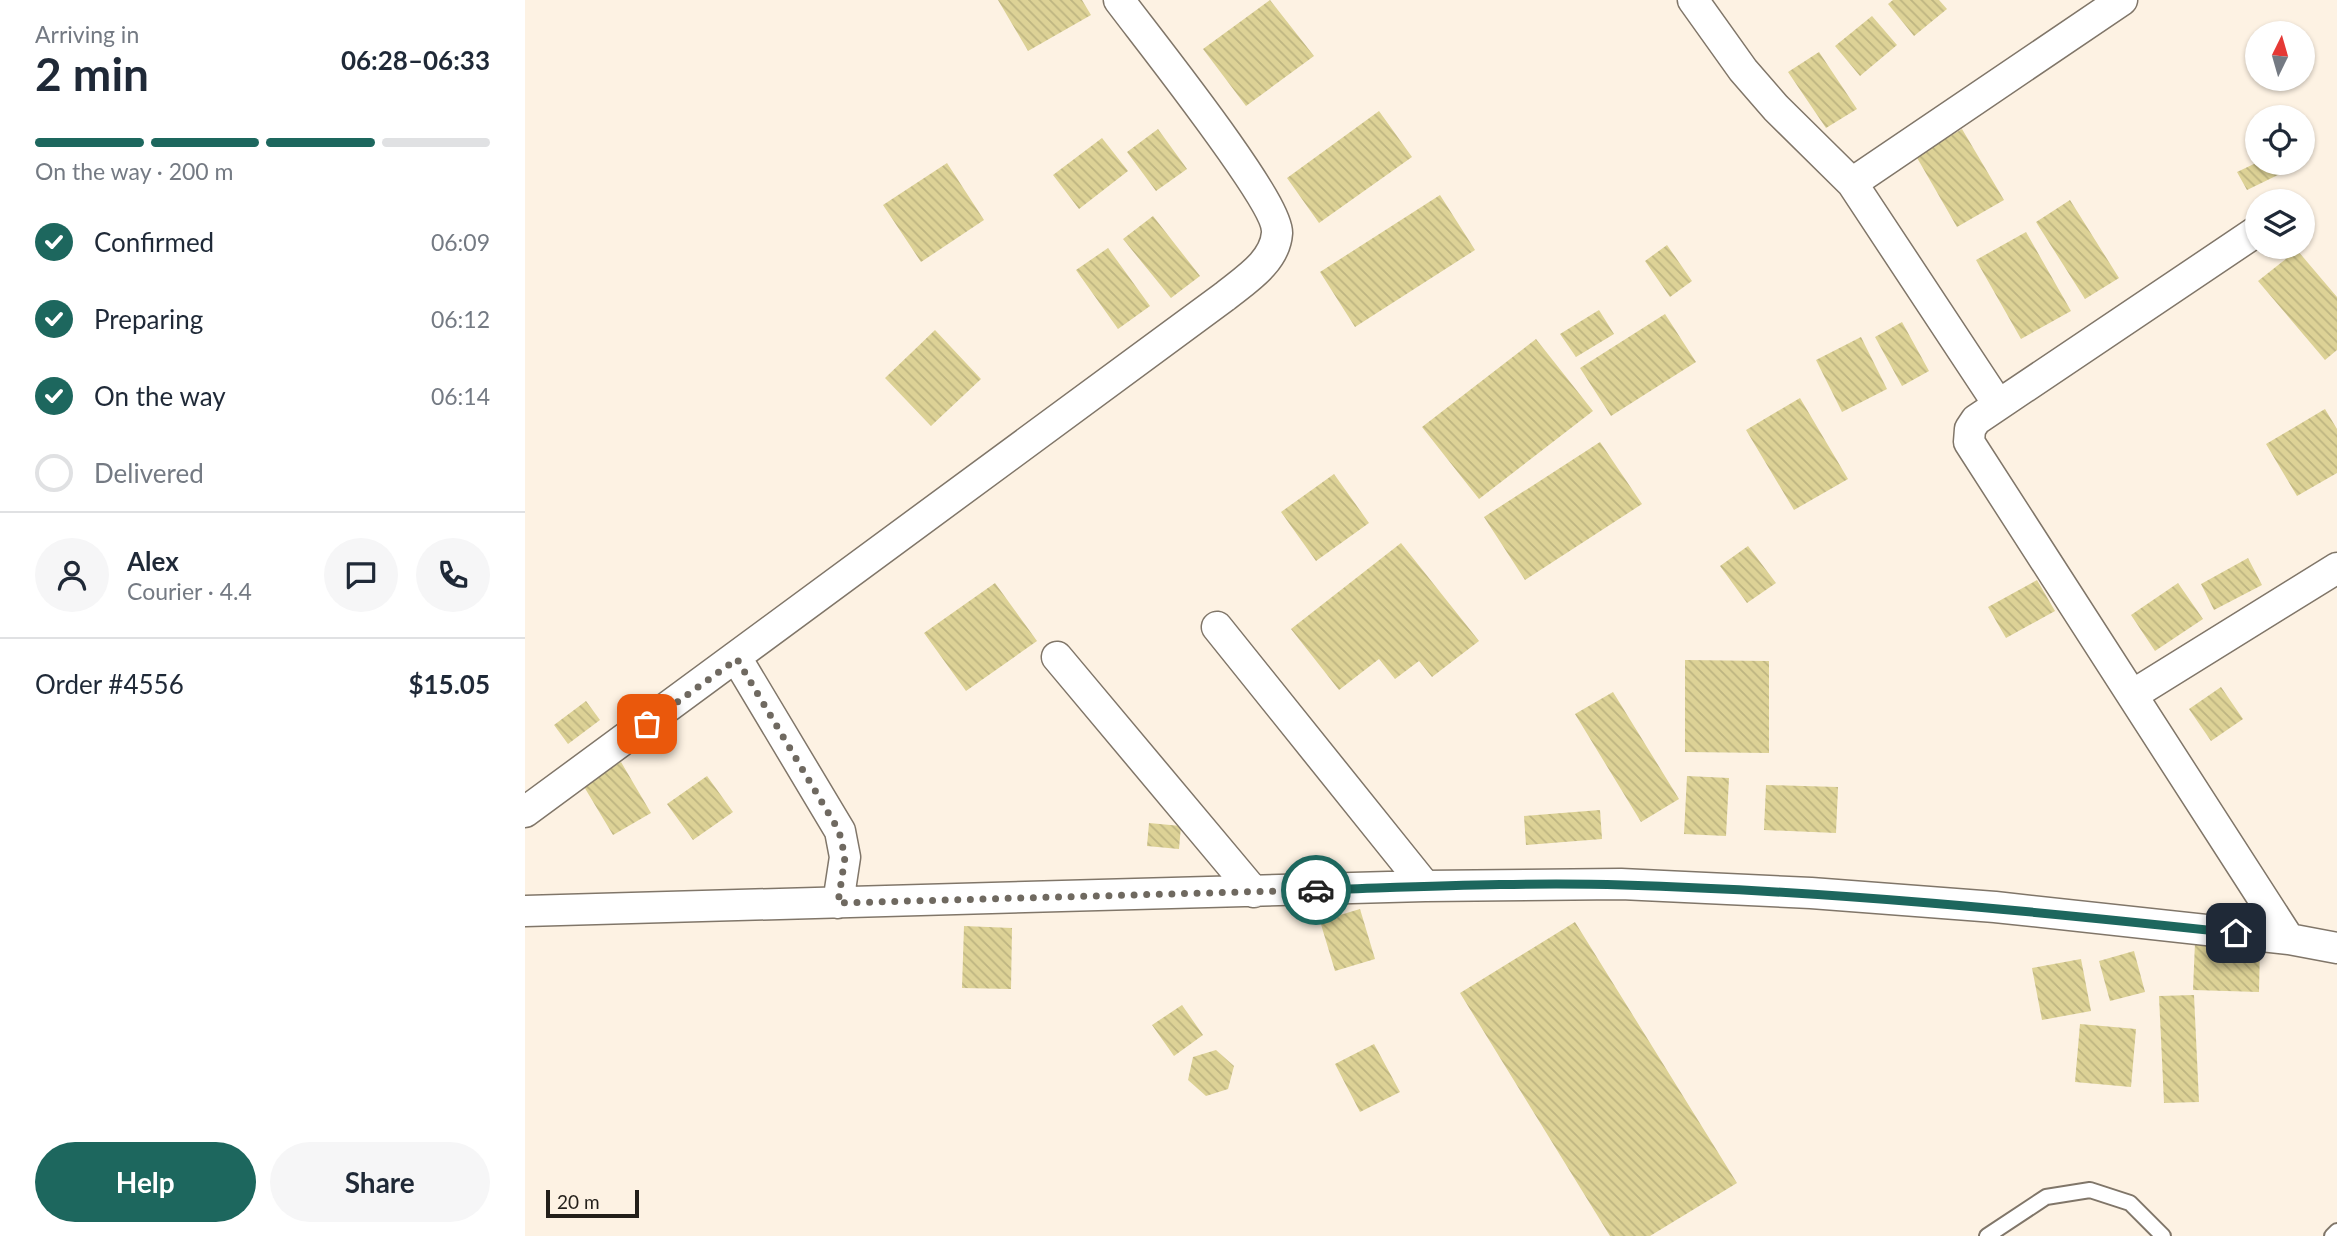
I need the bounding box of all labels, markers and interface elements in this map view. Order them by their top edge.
text: Arriving in [35,20,139,48]
north arrow [2245,21,2315,91]
map controls [2245,21,2315,259]
text: 06:28–06:33 [341,44,490,76]
text: 2 min [35,46,149,101]
button: locate [2245,105,2315,175]
text: On the way · 200 m [35,157,234,185]
button: layers [2245,189,2315,259]
icon: check [35,223,73,261]
text: Confirmed [94,226,214,258]
text: 06:09 [431,228,490,256]
icon: check [35,300,73,338]
text: Preparing [94,303,203,335]
text: 06:12 [431,305,490,333]
icon: check [35,377,73,415]
text: On the way [94,380,226,412]
text: 06:14 [431,382,490,410]
text: Delivered [94,457,204,489]
button: person [35,538,109,612]
button: chat [324,538,398,612]
button: phone [416,538,490,612]
text: Alex [127,545,179,577]
text: Courier · 4.4 [127,577,252,605]
text: Order #4556 [35,668,184,700]
text: $15.05 [408,668,490,700]
pin [617,694,677,754]
icon: bag [628,705,666,743]
courier [1281,855,1351,925]
icon: car [1297,871,1335,909]
pin [2206,903,2266,963]
icon: home [2217,914,2255,952]
button: Help [35,1142,256,1222]
button: Share [270,1142,490,1222]
scale bar [546,1187,639,1219]
text: 20 m [557,1190,600,1213]

